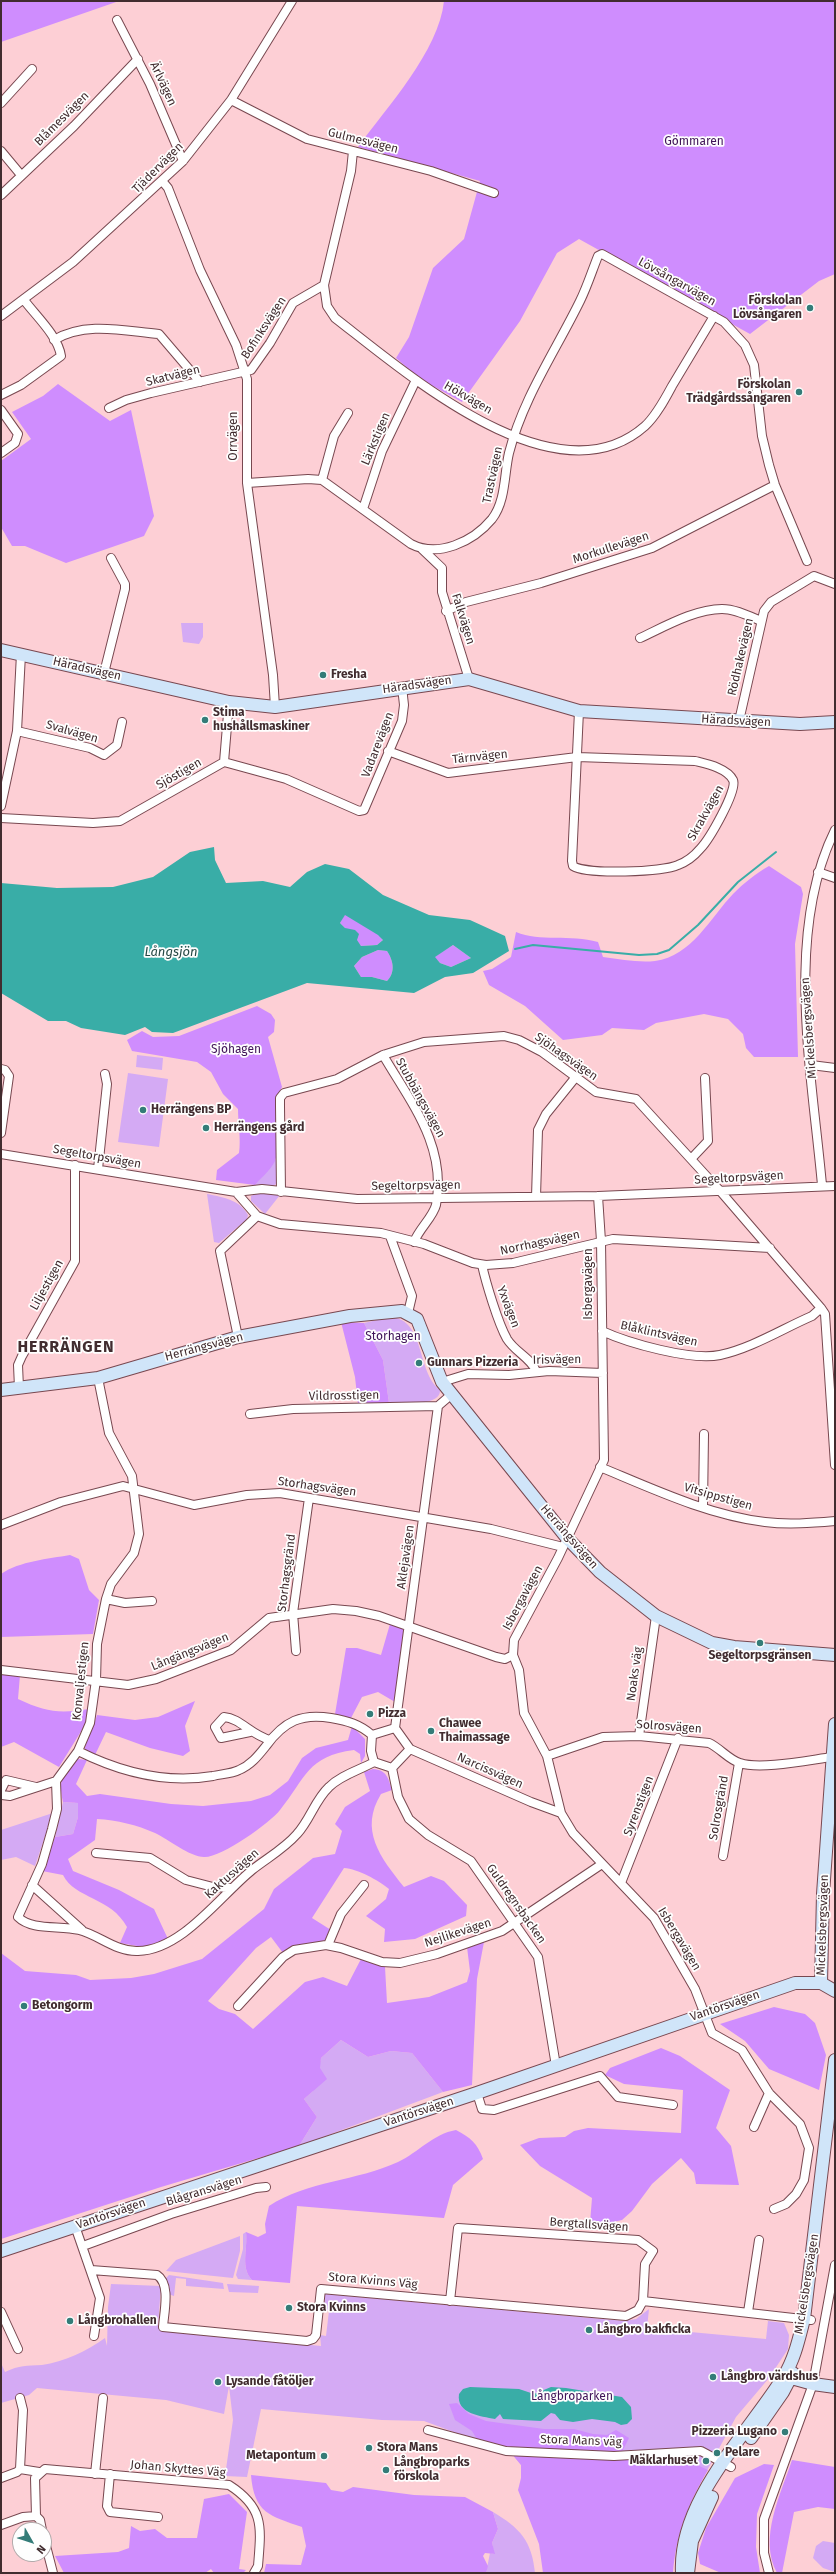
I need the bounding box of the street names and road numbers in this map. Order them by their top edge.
street label: Ärlvägen [147,60,179,108]
street label: Blåmesvägen [32,89,92,149]
street label: Gulmesvägen [326,125,400,157]
street label: Tjädervägen [130,140,186,196]
street label: Lövsångarvägen [636,255,718,309]
street label: Bofinksvägen [239,294,289,362]
street label: Skatvägen [145,362,201,390]
street label: Hökvägen [441,379,495,417]
street label: Lärkstigen [358,410,394,468]
street label: Orrvägen [227,411,241,461]
street label: Trastvägen [480,445,506,505]
street label: Morkullevägen [571,529,651,567]
street label: Falkvägen [448,592,478,646]
street label: Rödhakevägen [725,617,757,697]
street label: Häradsvägen [51,654,123,684]
street label: Häradsvägen [381,673,453,697]
street label: Vadarevägen [359,710,397,780]
street label: Häradsvägen [701,712,771,730]
street label: Svalvägen [44,718,100,746]
street label: Tärnvägen [452,747,508,767]
street label: Sjöstigen [154,755,204,793]
street label: Skrakvägen [685,783,727,843]
street label: Mickelsbergsvägen [798,977,820,1079]
street label: Sjöhagsvägen [532,1030,600,1084]
street label: Stubbängsvägen [392,1056,448,1140]
street label: Segeltorpsvägen [52,1142,142,1172]
street label: Segeltorpsvägen [694,1168,784,1188]
street label: Segeltorpsvägen [371,1178,461,1194]
street label: Norrhagsvägen [499,1228,581,1258]
street label: Isbergavägen [582,1248,596,1320]
street label: Liljestigen [27,1257,67,1313]
street label: Yxvägen [493,1284,523,1330]
street label: Blåklintsvägen [619,1318,699,1350]
street label: Herrängsvägen [163,1330,245,1364]
street label: Irisvägen [533,1352,581,1368]
street label: Vildrosstigen [309,1388,379,1404]
street label: Storhagsvägen [277,1474,357,1500]
street label: Vitsippstigen [682,1480,754,1514]
street label: Herrängsvägen [537,1502,601,1572]
street label: Aklejavägen [394,1524,418,1590]
street label: Storhagsgränd [275,1533,299,1613]
street label: Isbergavägen [500,1563,546,1633]
street label: Långängsvägen [149,1630,231,1674]
street label: Konvaljestigen [70,1641,92,1721]
street label: Noaks väg [624,1646,646,1702]
street label: Solrosvägen [636,1718,702,1736]
street label: Narcissvägen [455,1750,525,1792]
street label: Syrenstigen [621,1774,657,1838]
street label: Solrosgränd [706,1775,732,1841]
street label: Kaktusvägen [202,1846,262,1902]
street label: Guldregnsbacken [483,1861,549,1947]
street label: Mickelsbergsvägen [814,1874,832,1976]
street label: Isbergavägen [654,1905,704,1973]
street label: Nejlikevägen [423,1915,493,1951]
street label: Vantörsvägen [688,1987,762,2025]
street label: Vantörsvägen [382,2094,456,2130]
street label: Blågransvägen [164,2173,244,2209]
street label: Vantörsvägen [74,2195,148,2233]
street label: Bergtallsvägen [549,2215,629,2235]
street label: Mickelsbergsvägen [792,2233,822,2335]
street label: Stora Kvinns Väg [328,2270,418,2292]
street label: Stora Mans väg [540,2432,622,2450]
street label: Johan Skyttes Väg [130,2458,226,2480]

